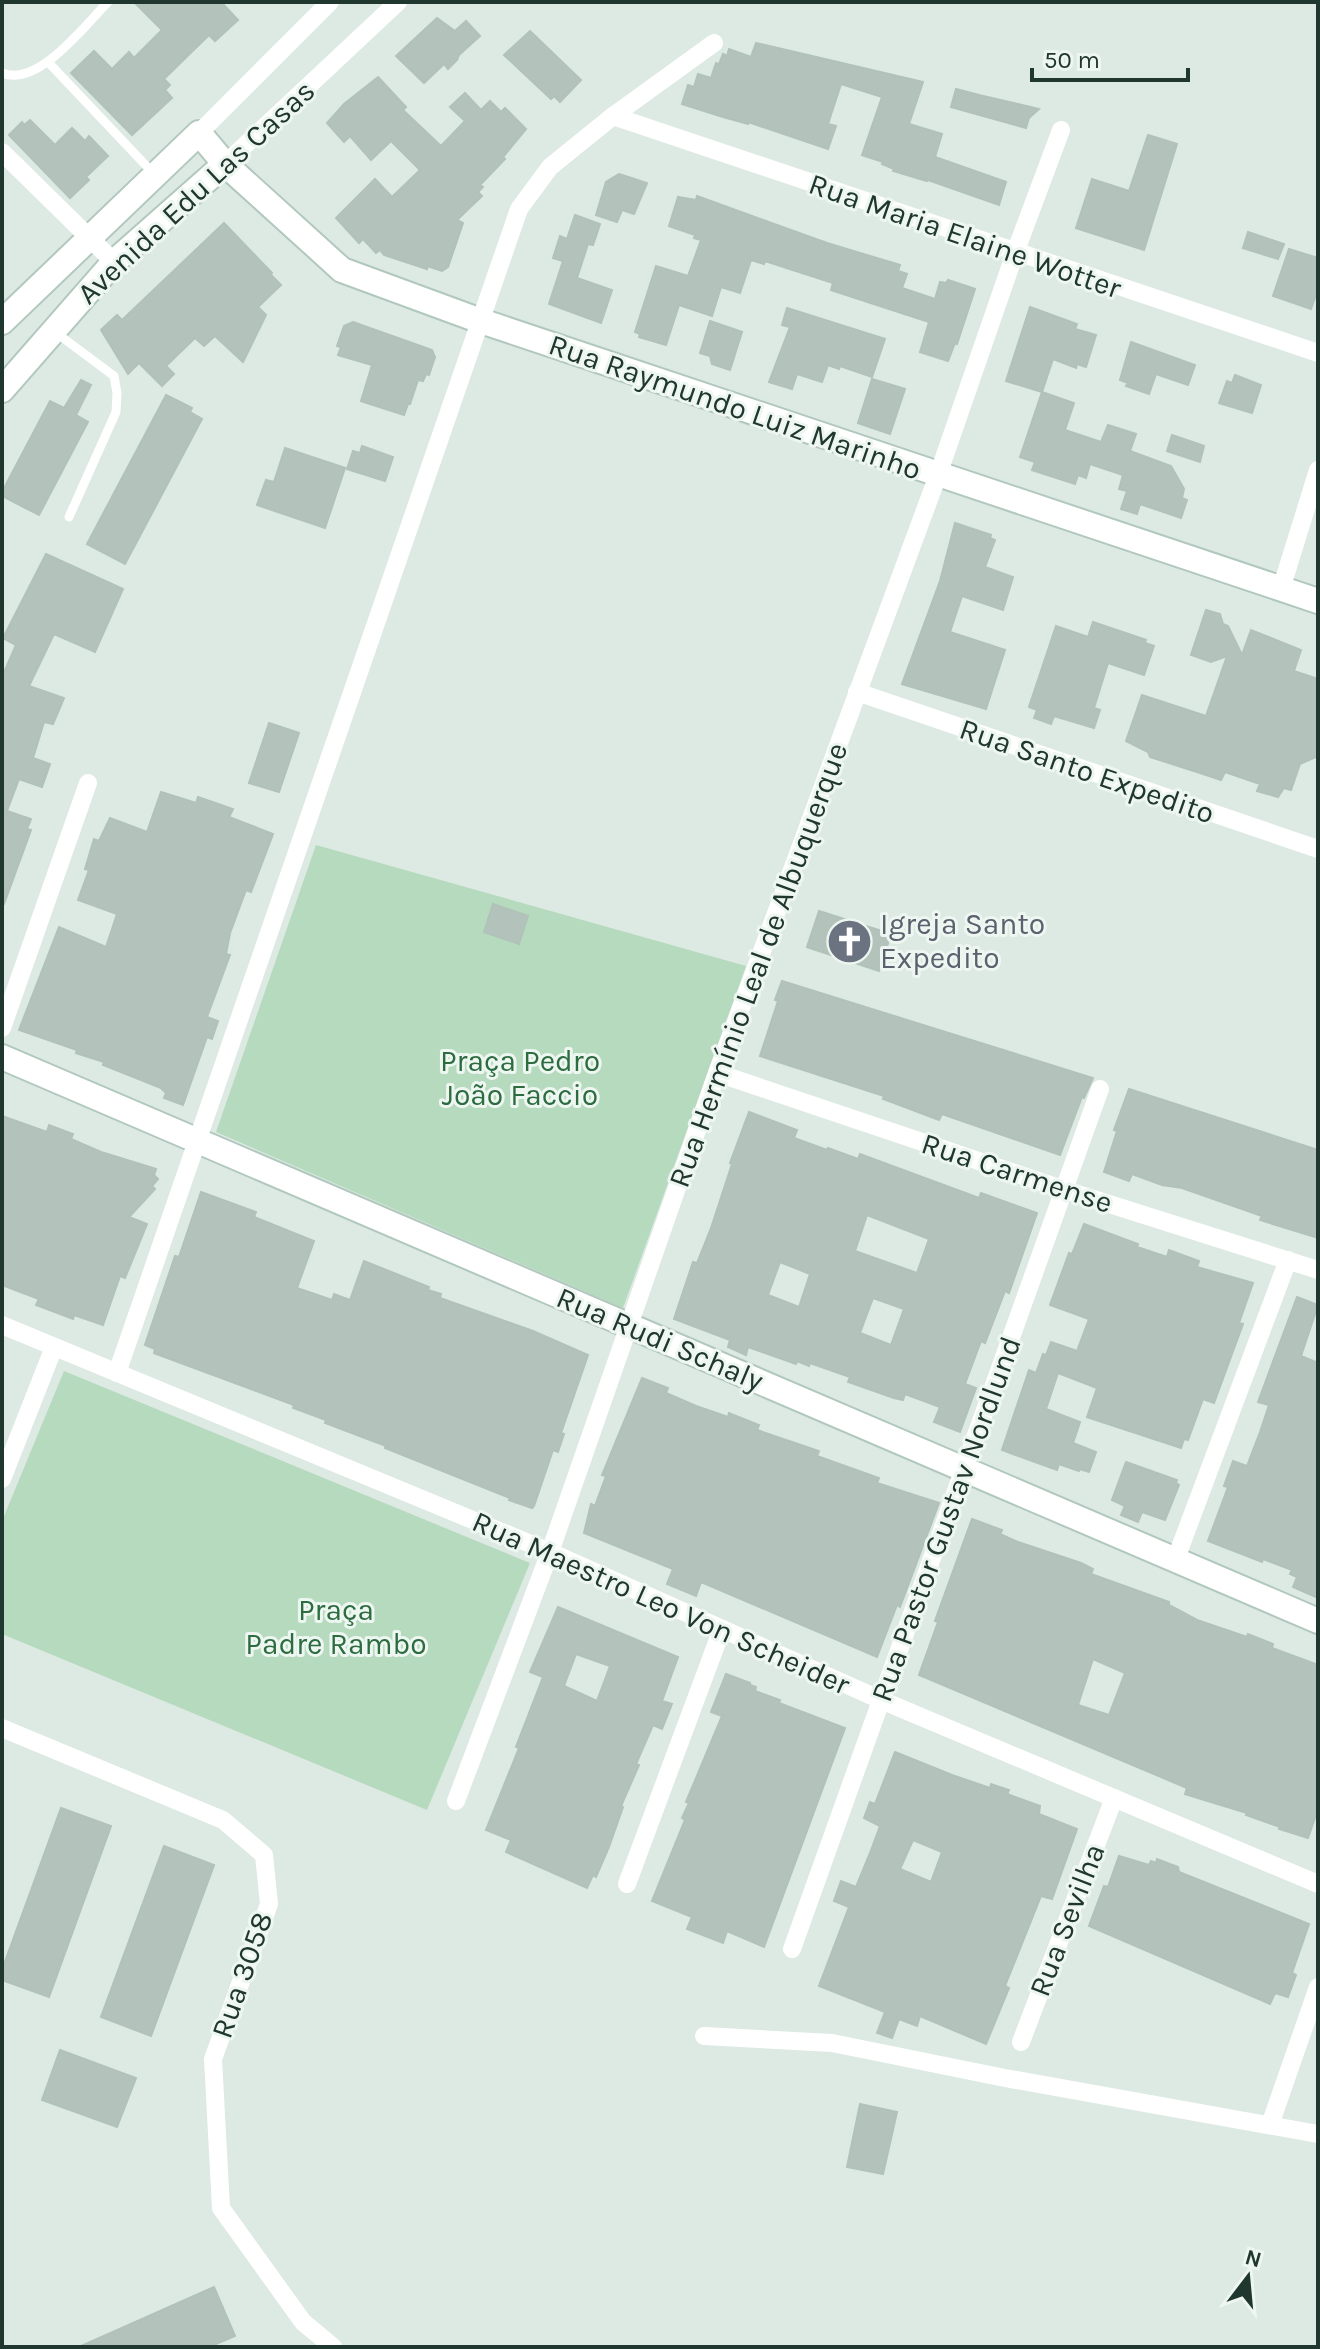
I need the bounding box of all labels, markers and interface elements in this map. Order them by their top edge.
scale bar [1032,32,1188,82]
text: 50 m [1044,46,1100,74]
street label: Avenida Edu Las Casas [70,73,322,311]
street label: Rua Maria Elaine Wotter [804,166,1126,306]
street label: Rua Raymundo Luiz Marinho [544,326,926,488]
street label: Rua Santo Expedito [955,710,1219,832]
street label: Rua Hermínio Leal de Albuquerque [661,738,855,1192]
place label: Igreja Santo Expedito [880,906,1045,976]
church icon: Igreja Santo Expedito [825,917,873,965]
park label: Praça Pedro João Faccio [440,1043,600,1113]
street label: Rua Carmense [917,1125,1117,1221]
street label: Rua Rudi Schaly [551,1279,769,1399]
street label: Rua Pastor Gustav Nordlund [863,1332,1029,1706]
street label: Rua Maestro Leo Von Scheider [467,1503,856,1703]
park label: Praça Padre Rambo [245,1592,427,1662]
street label: Rua Sevilha [1021,1839,1113,2001]
street label: Rua 3058 [204,1907,280,2043]
north arrow [1208,2237,1288,2317]
text: N [1242,2244,1264,2273]

